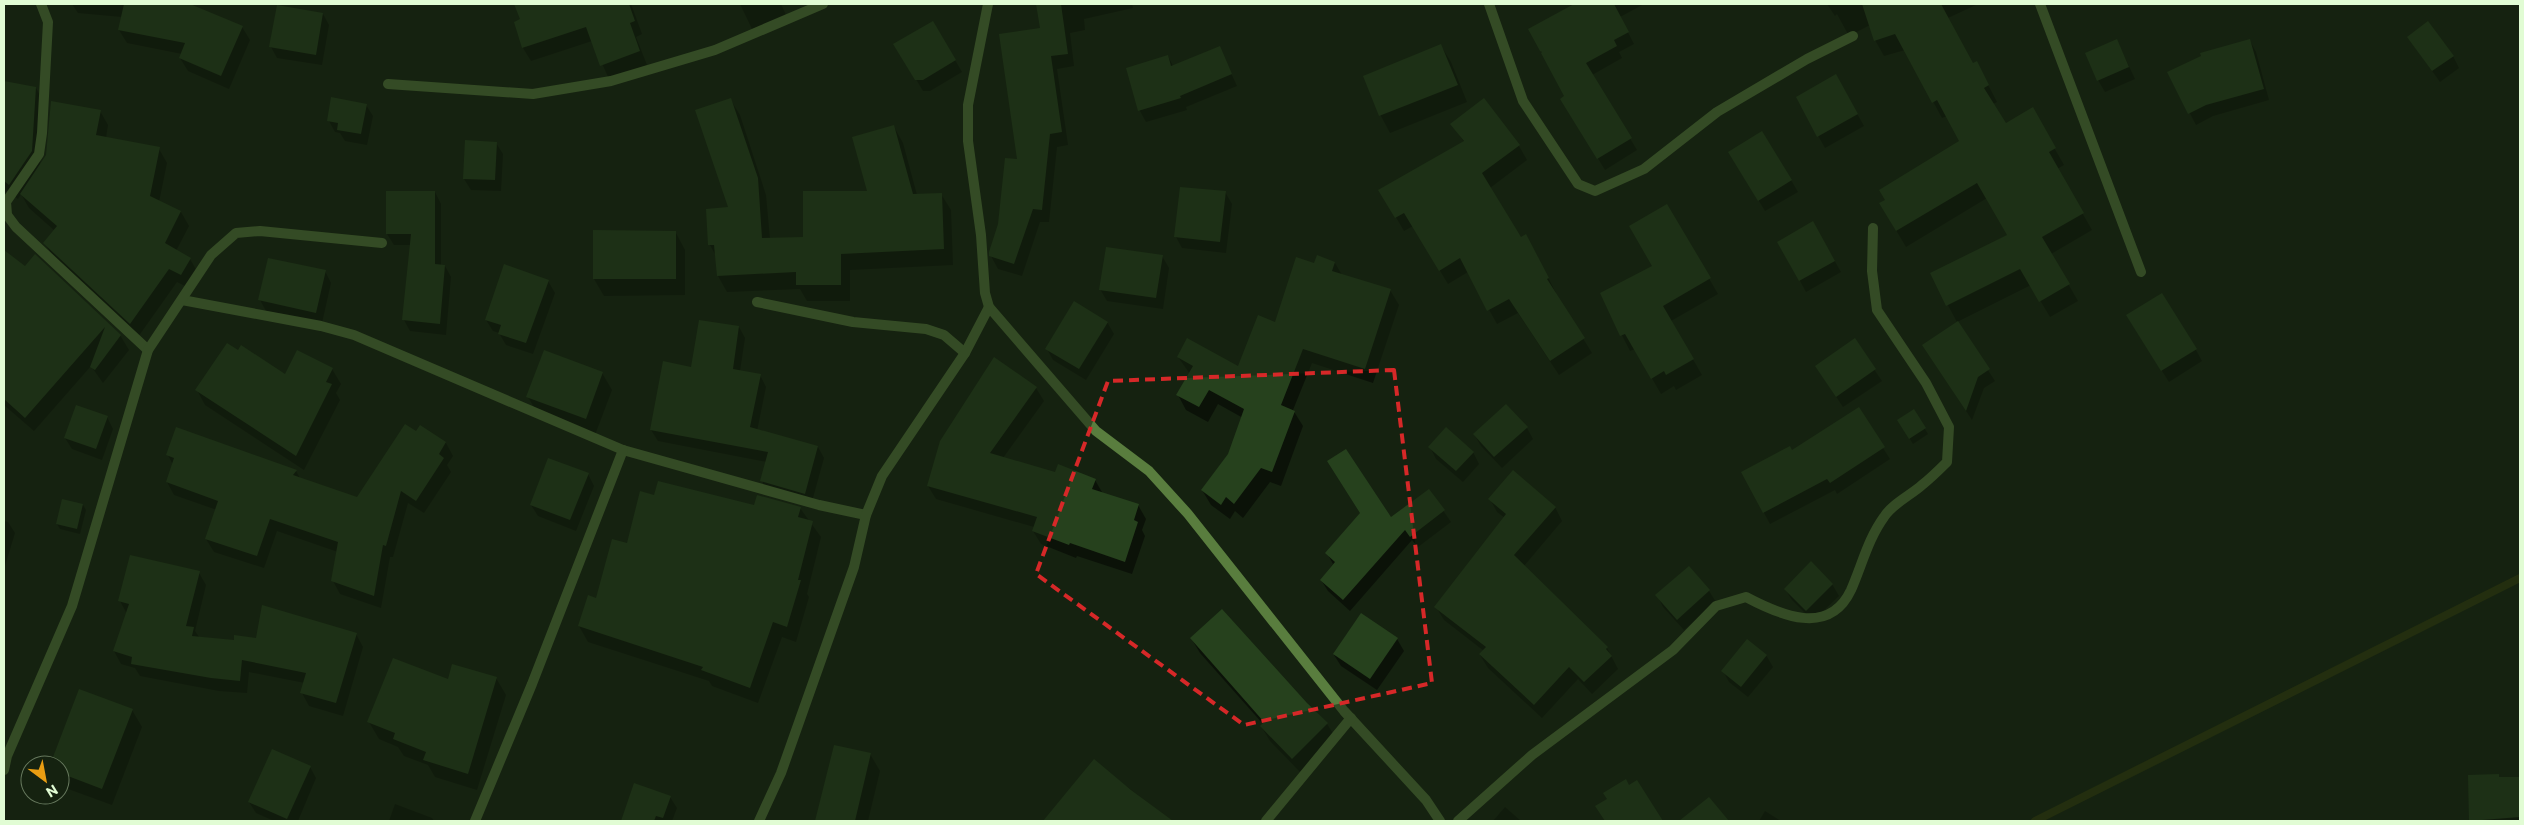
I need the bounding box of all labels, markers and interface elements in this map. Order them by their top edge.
north arrow [20,755,70,805]
text: N [43,781,61,801]

